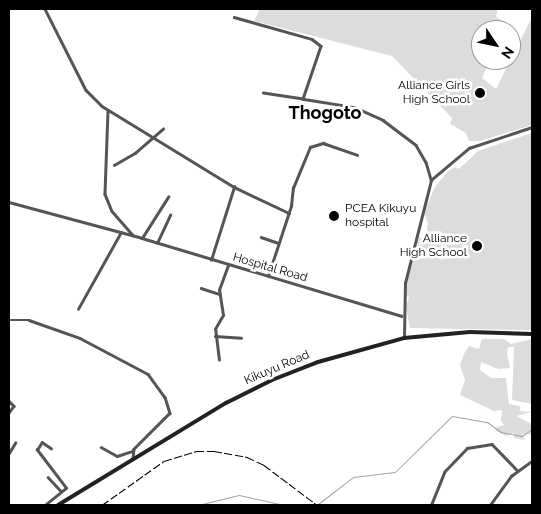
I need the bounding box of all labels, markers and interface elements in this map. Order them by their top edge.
north arrow [471,20,521,70]
text: N [498,44,517,62]
place label: Alliance Girls High School [398,79,470,107]
marker: Alliance Girls High School [474,87,486,99]
district label: Thogoto [289,102,361,124]
place label: PCEA Kikuyu hospital [345,202,417,230]
marker: PCEA Kikuyu hospital [327,209,341,223]
place label: Alliance High School [400,232,467,260]
marker: Alliance High School [471,240,483,252]
street label: Hospital Road [231,250,309,286]
street label: Kikuyu Road [242,348,312,388]

